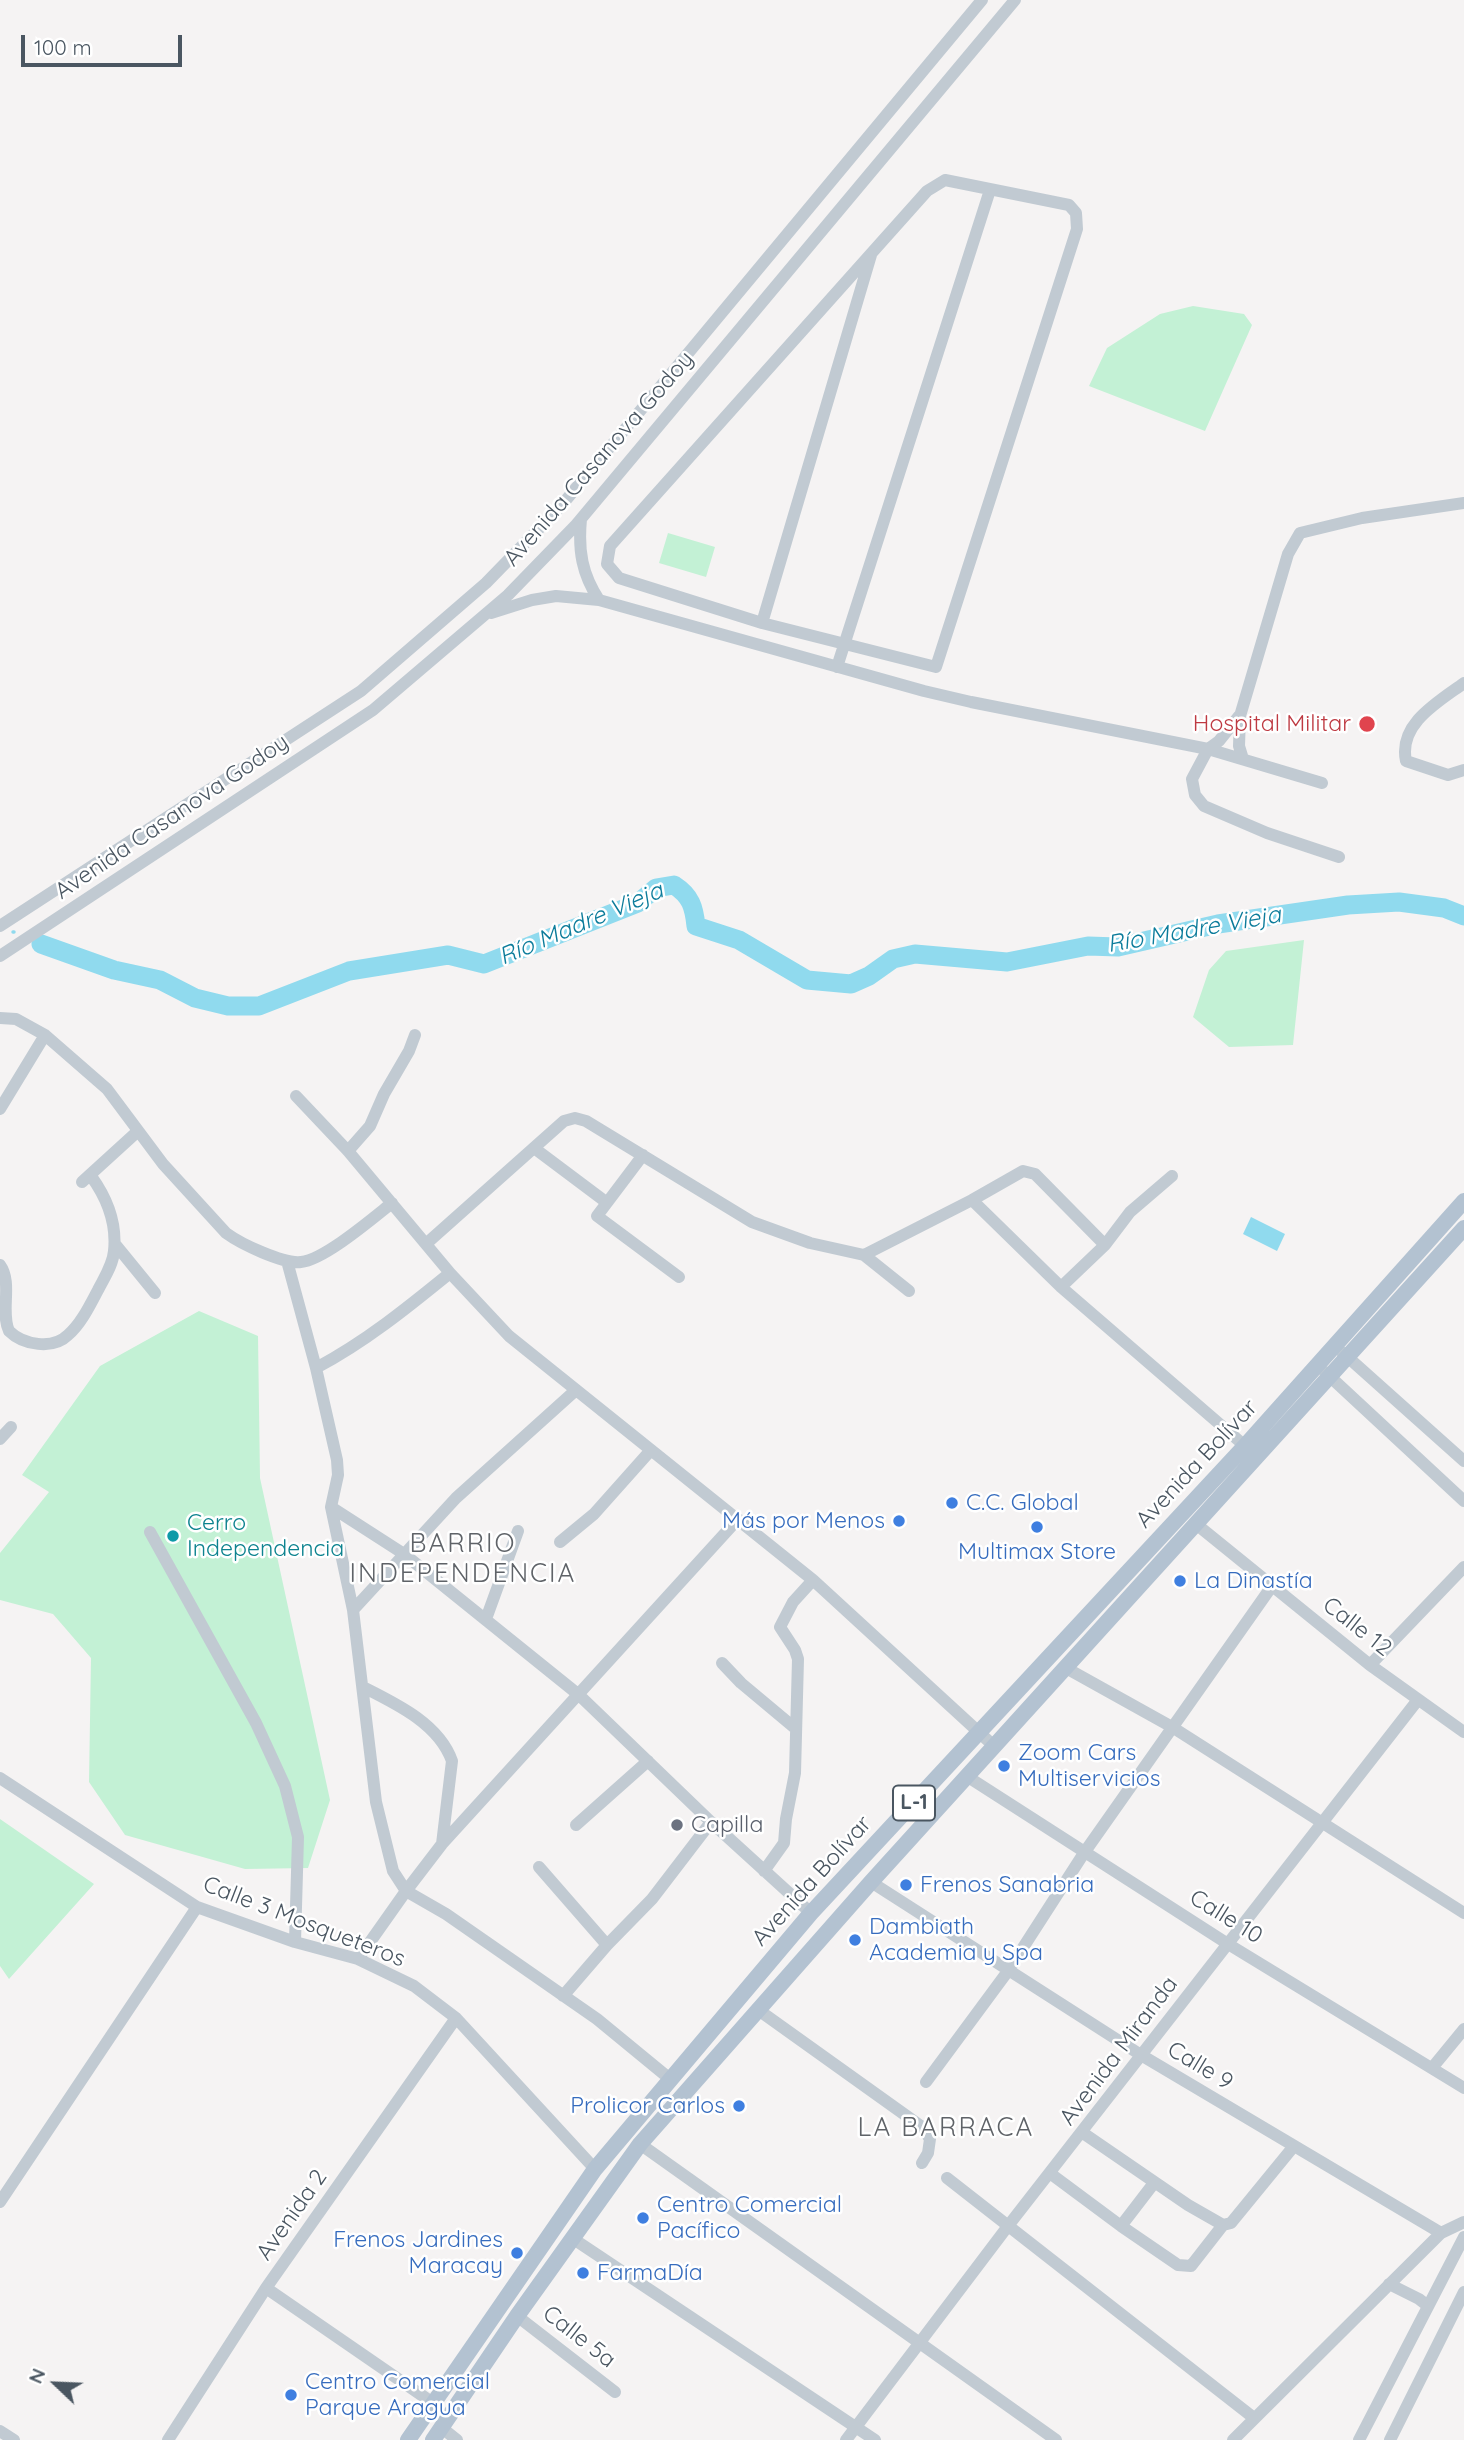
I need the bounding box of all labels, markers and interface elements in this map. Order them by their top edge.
scale bar [24,21,186,65]
text: 100 m [34,34,92,60]
street label: Avenida Casanova Godoy [498,346,700,572]
place label: Hospital Militar [1193,710,1351,738]
marker: Hospital Militar [1357,714,1377,734]
street label: Avenida Casanova Godoy [50,728,294,906]
water label: Río Madre Vieja [495,876,667,972]
water label: Río Madre Vieja [1105,901,1283,959]
street label: Avenida Bolívar [1130,1394,1264,1534]
place label: C.C. Global [966,1489,1079,1517]
marker: C.C. Global [944,1495,960,1511]
place label: Más por Menos [722,1507,885,1535]
place label: Cerro Independencia [187,1509,344,1563]
marker: Más por Menos [891,1513,907,1529]
marker: Multimax Store [1029,1519,1045,1535]
marker: Cerro Independencia [165,1528,181,1544]
district label: BARRIO INDEPENDENCIA [351,1528,575,1590]
place label: Multimax Store [958,1538,1116,1566]
place label: La Dinastía [1194,1567,1313,1595]
marker: La Dinastía [1172,1573,1188,1589]
street label: Calle 12 [1317,1592,1397,1662]
place label: Zoom Cars Multiservicios [1018,1739,1160,1793]
marker: Zoom Cars Multiservicios [996,1758,1012,1774]
road number: L-1 [893,1786,935,1820]
street label: Avenida Bolívar [746,1810,878,1952]
place label: Capilla [691,1811,763,1839]
marker: Capilla [669,1817,685,1833]
street label: Calle 3 Mosqueteros [199,1871,409,1973]
place label: Frenos Sanabria [920,1871,1094,1899]
marker: Frenos Sanabria [898,1877,914,1893]
street label: Calle 10 [1184,1884,1268,1950]
place label: Dambiath Academia y Spa [869,1913,1043,1967]
marker: Dambiath Academia y Spa [847,1932,863,1948]
street label: Avenida Miranda [1054,1971,1184,2131]
street label: Calle 9 [1162,2036,1238,2096]
place label: Prolicor Carlos [570,2092,725,2120]
marker: Prolicor Carlos [731,2098,747,2114]
district label: LA BARRACA [859,2112,1033,2144]
street label: Avenida 2 [251,2164,333,2266]
place label: Centro Comercial Pacífico [657,2191,842,2245]
marker: Centro Comercial Pacífico [635,2210,651,2226]
place label: Frenos Jardines Maracay [333,2226,503,2280]
marker: Frenos Jardines Maracay [509,2245,525,2261]
place label: FarmaDía [597,2259,703,2287]
marker: FarmaDía [575,2265,591,2281]
street label: Calle 5a [537,2300,621,2374]
north arrow [21,2349,91,2419]
text: N [23,2365,50,2387]
place label: Centro Comercial Parque Aragua [305,2368,490,2422]
marker: Centro Comercial Parque Aragua [283,2387,299,2403]

